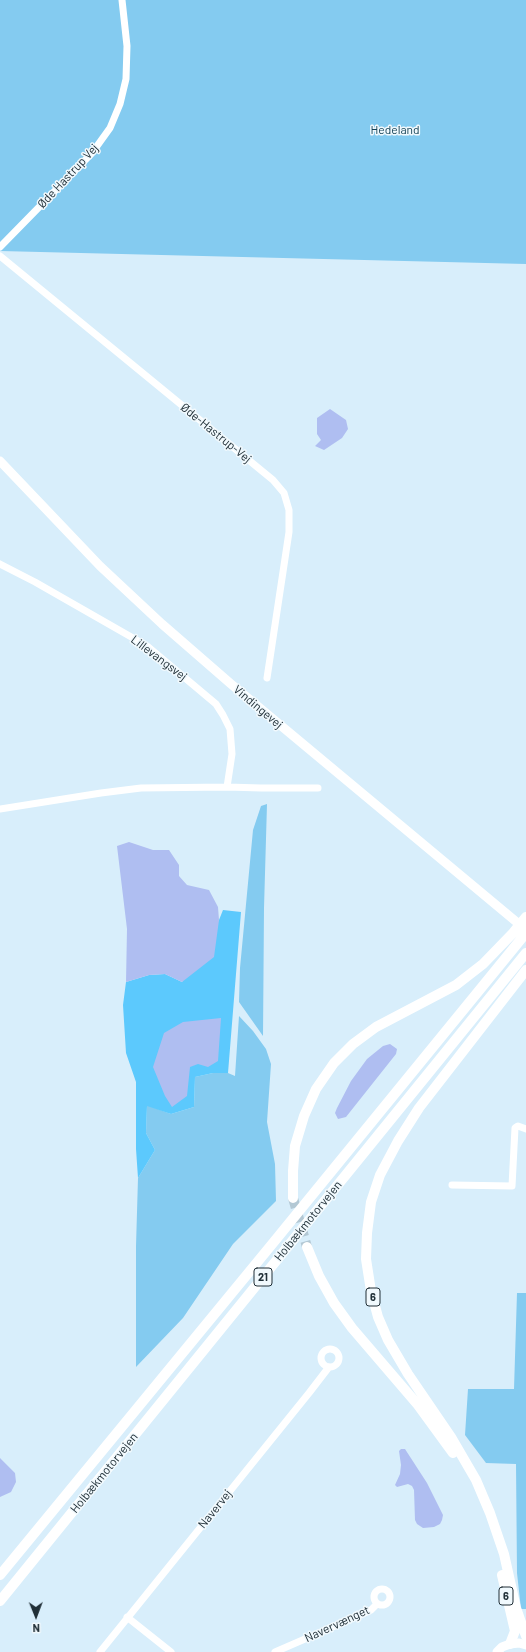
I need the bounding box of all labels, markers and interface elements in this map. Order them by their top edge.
park label: Hedeland [370,123,420,137]
street label: Øde Hastrup Vej [35,141,101,211]
street label: Øde-Hastrup-Vej [178,400,254,466]
street label: Lillevangsvej [128,632,190,684]
street label: Vindingevej [230,682,286,732]
street label: Holbækmotorvejen [271,1178,345,1264]
road number: 21 [254,1268,272,1286]
road number: 6 [366,1288,380,1306]
street label: Holbækmotorvejen [67,1430,141,1516]
street label: Navervej [195,1487,235,1531]
road number: 6 [499,1587,513,1605]
north arrow [16,1596,56,1636]
street label: Navervænget [302,1603,372,1645]
text: N [32,1622,40,1635]

